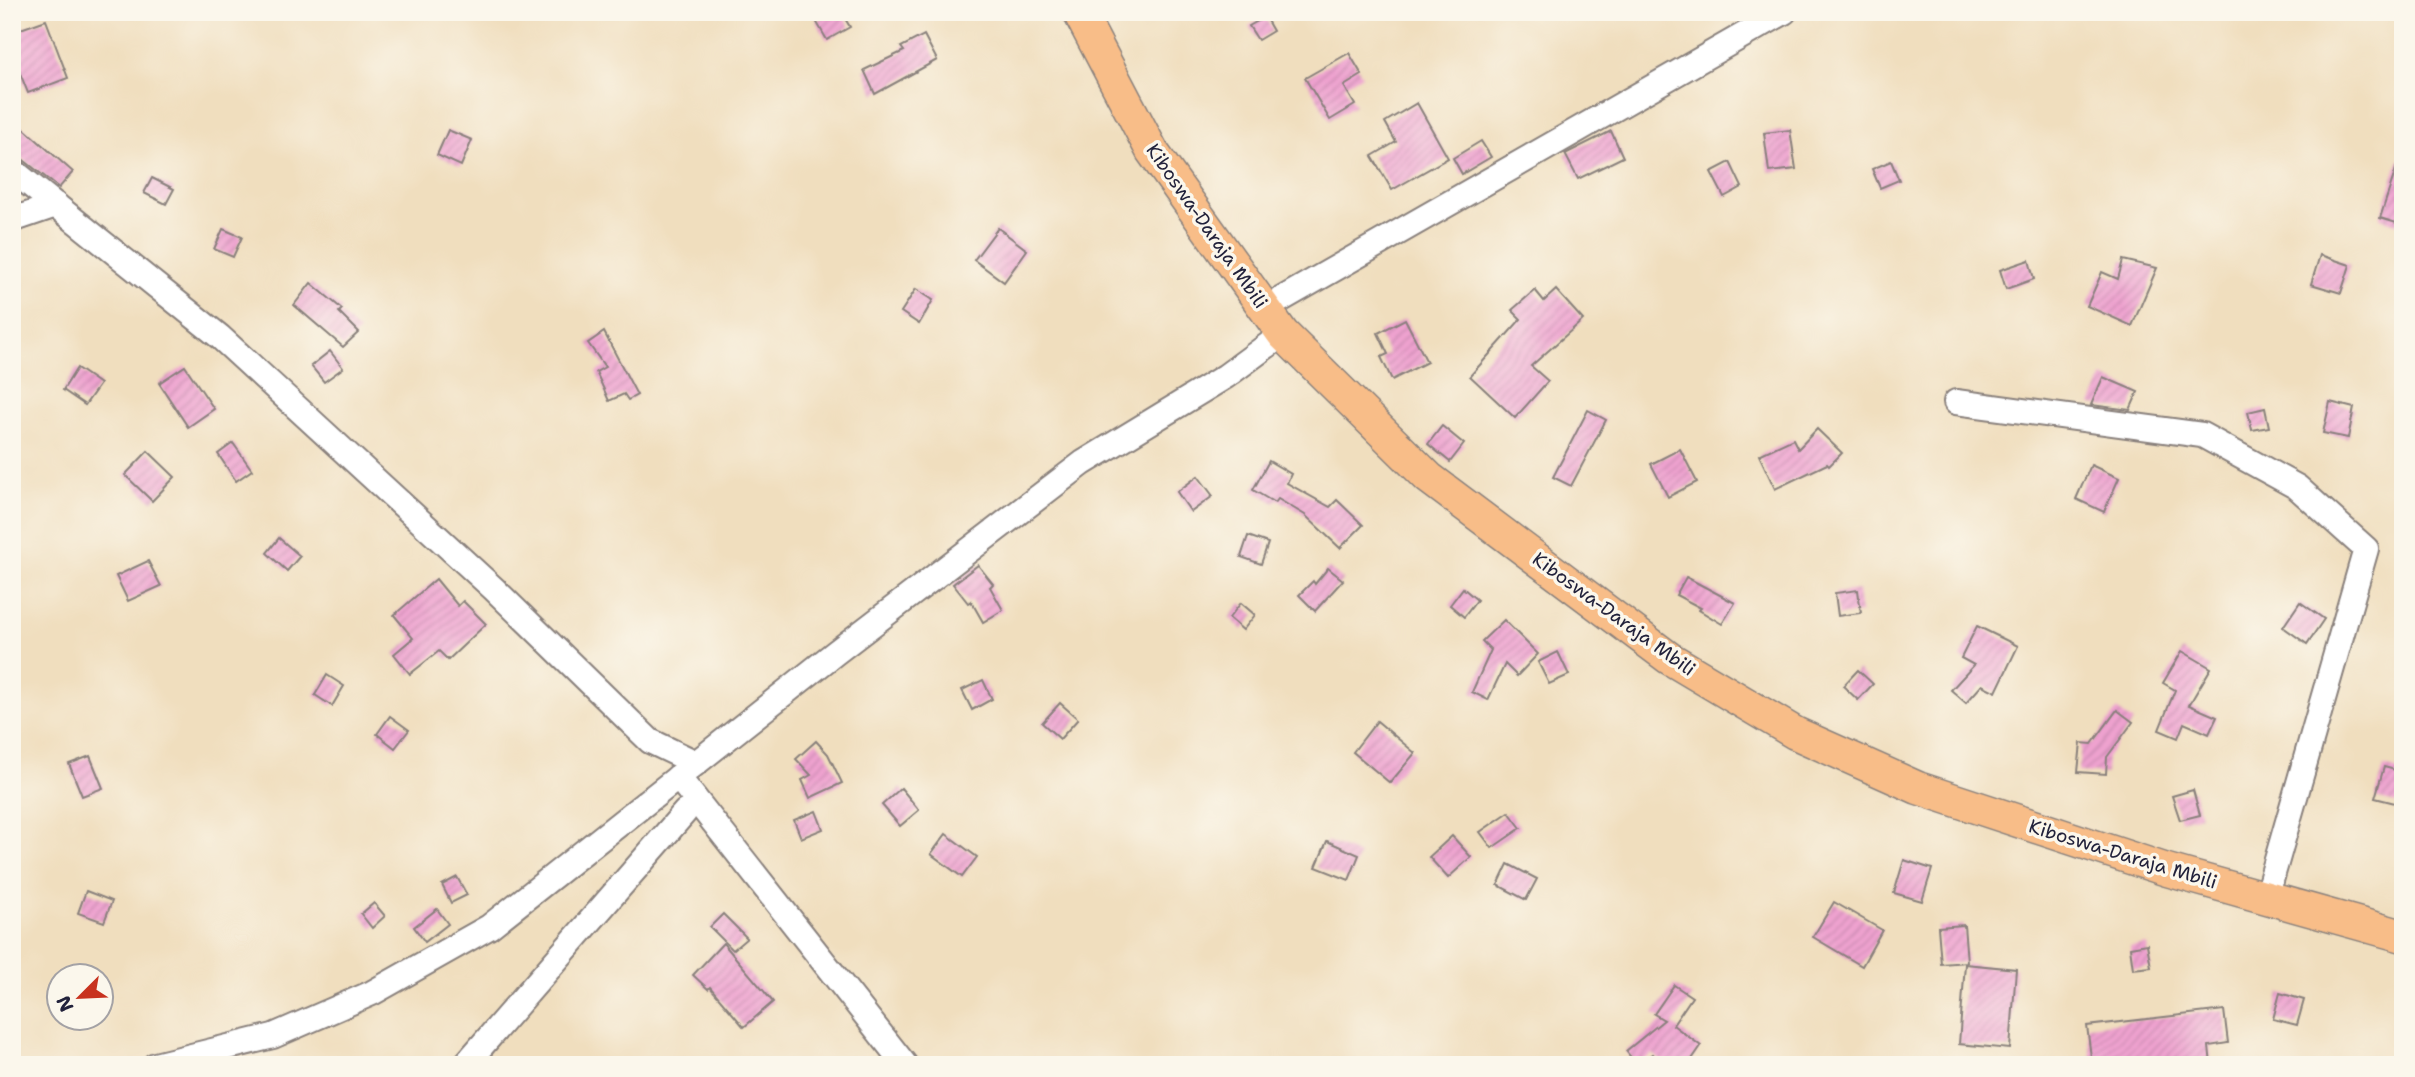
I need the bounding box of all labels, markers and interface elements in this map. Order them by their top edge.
street label: Kiboswa-Daraja Mbili [1141,139,1273,313]
street label: Kiboswa-Daraja Mbili [1528,546,1700,682]
street label: Kiboswa-Daraja Mbili [2026,813,2220,895]
north arrow [46,962,116,1032]
text: N [50,992,79,1016]

